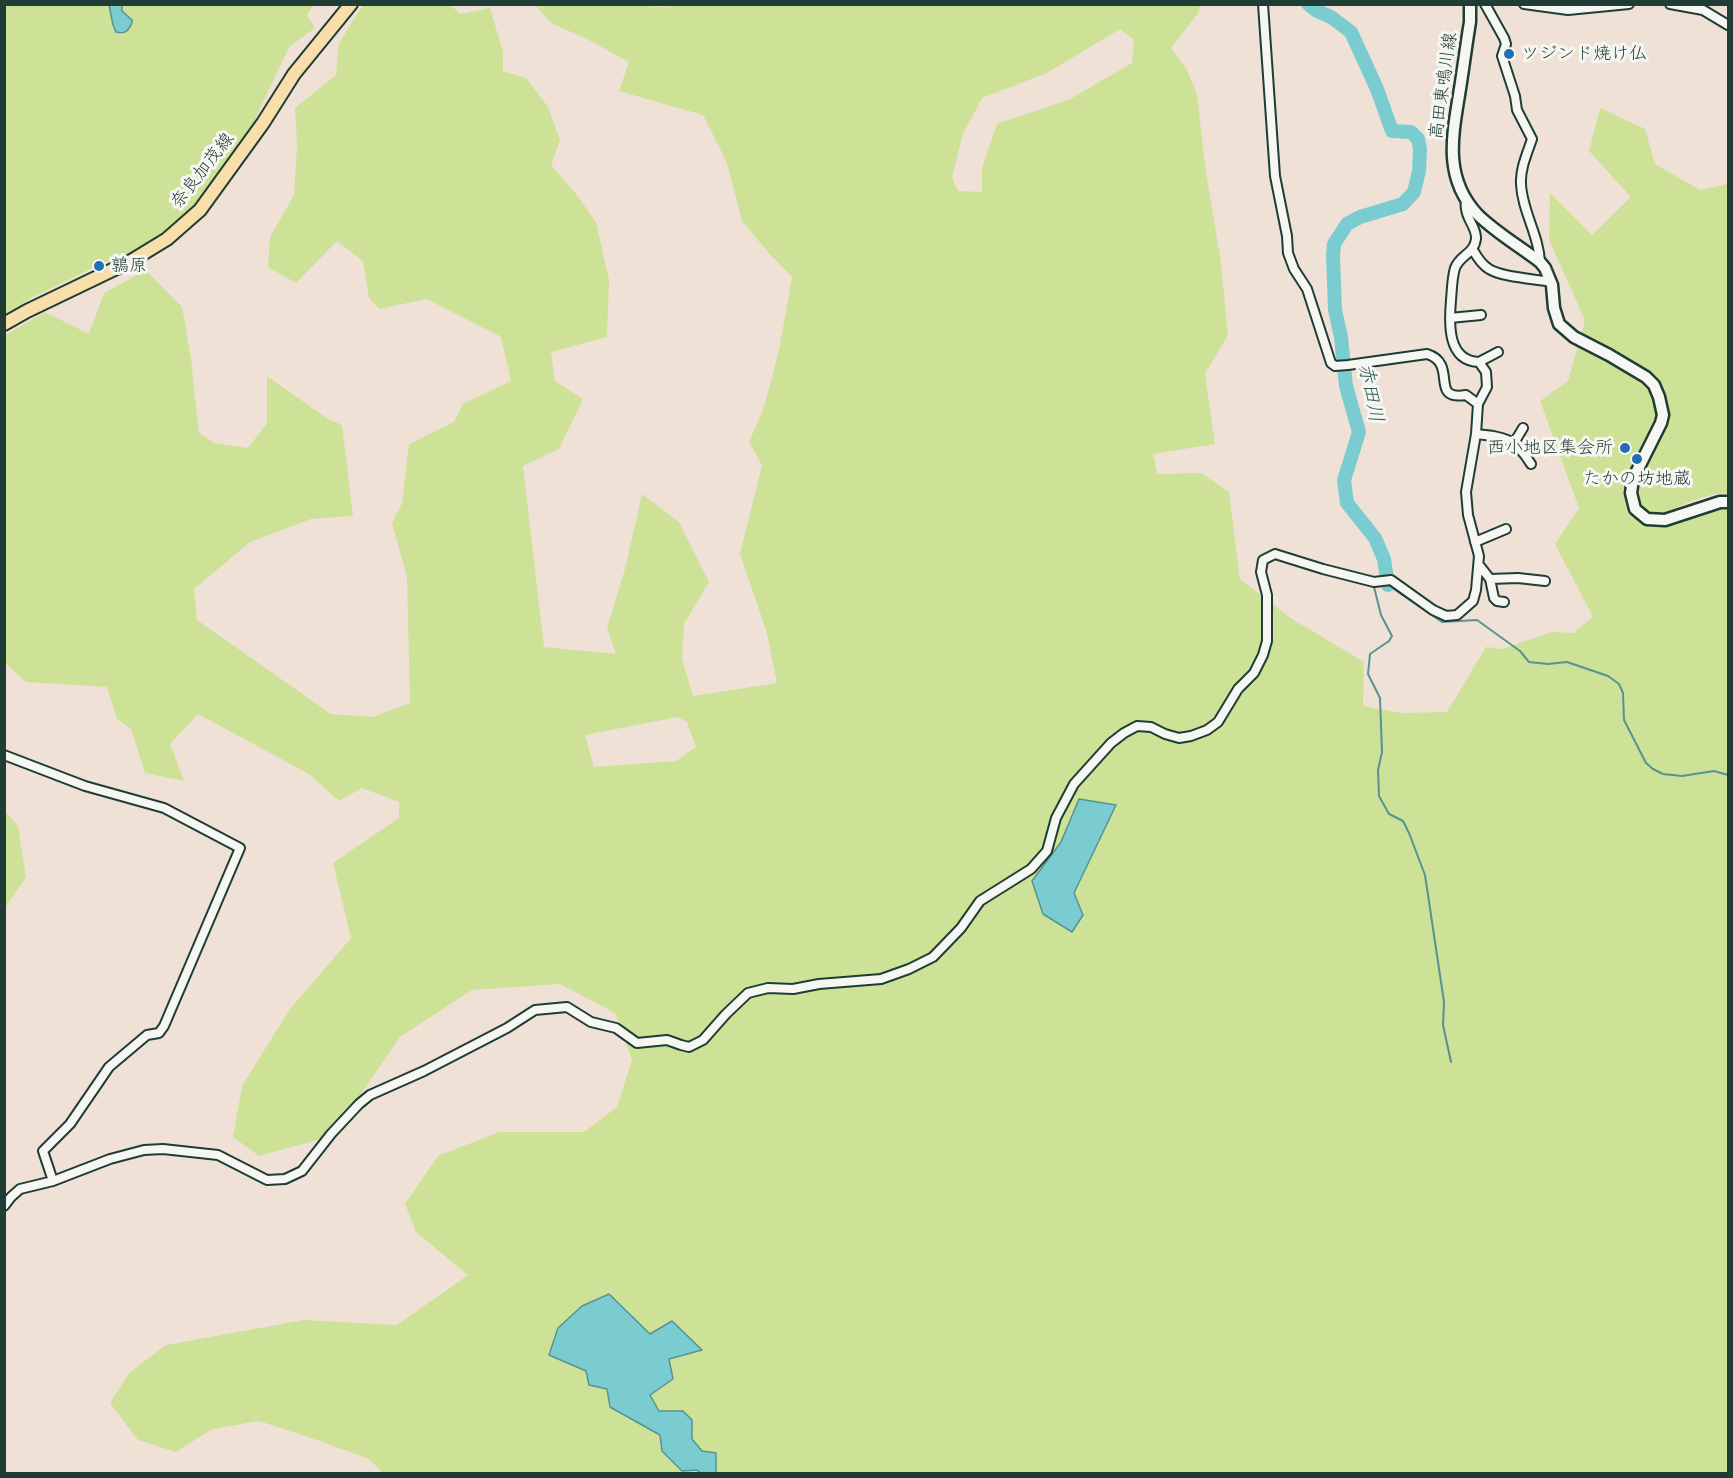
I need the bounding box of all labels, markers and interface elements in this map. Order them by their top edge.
street label: 高田東鳴川線 [1426,31,1462,141]
place label: ツジンド焼け仏 [1521,43,1647,65]
marker: ツジンド焼け仏 [1502,47,1516,61]
street label: 奈良加茂線 [167,129,239,213]
place label: 鶉原 [111,255,147,277]
marker: 鶉原 [92,259,106,273]
water label: 赤田川 [1352,361,1388,425]
place label: 西小地区集会所 [1487,437,1613,459]
marker: 西小地区集会所 [1618,441,1632,455]
marker: たかの坊地蔵 [1630,452,1644,466]
place label: たかの坊地蔵 [1583,468,1691,490]

